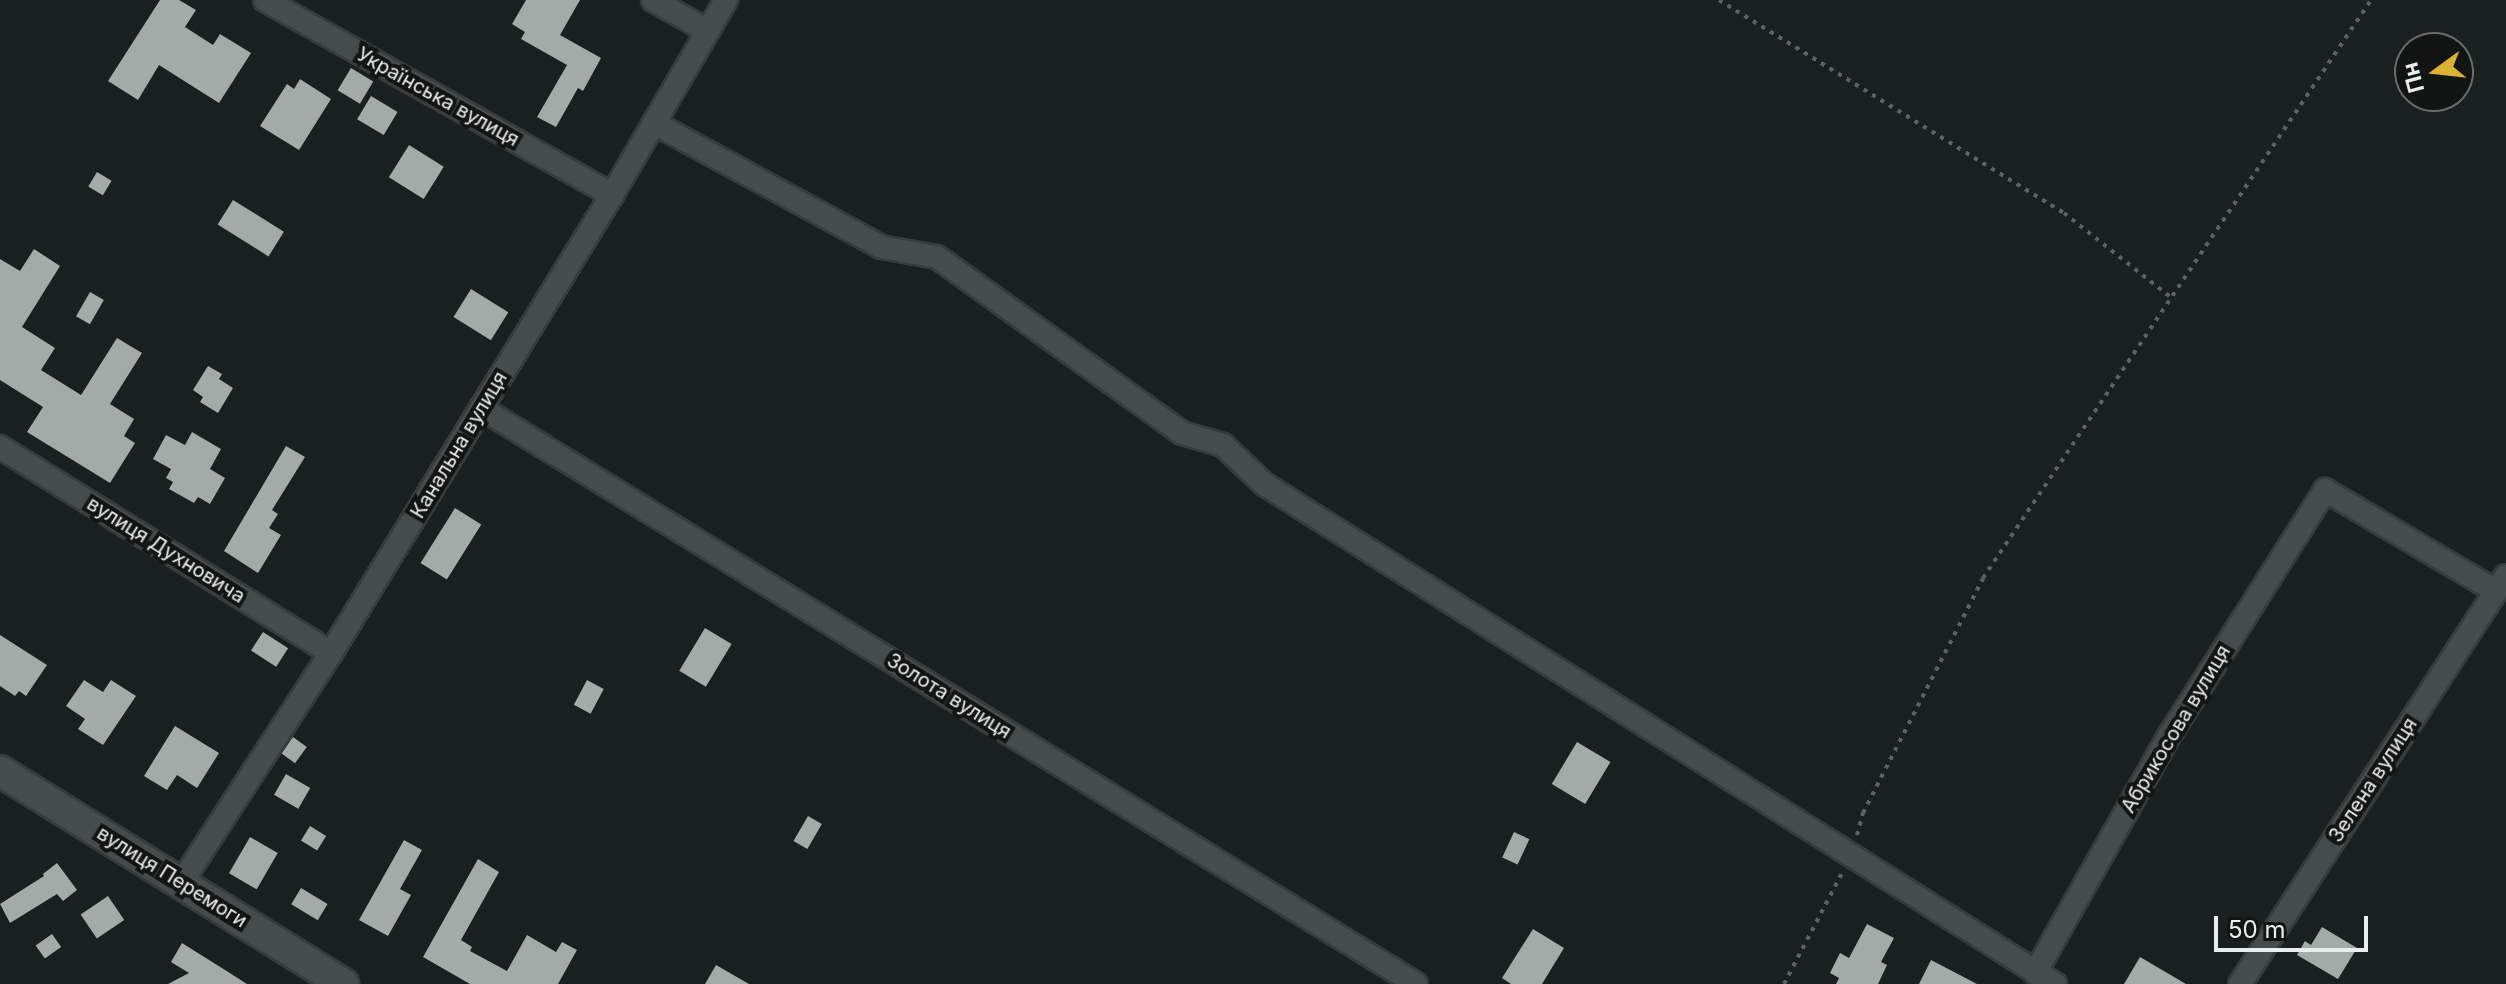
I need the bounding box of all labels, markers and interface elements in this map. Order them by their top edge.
north arrow [2394,32,2474,112]
street label: Українська вулиця [353,42,523,152]
text: Пн [2396,60,2429,96]
street label: Канальна вулиця [406,367,512,523]
street label: вулиця Духновича [83,492,249,608]
street label: Абрикосова вулиця [2116,641,2236,817]
street label: Золота вулиця [882,648,1016,744]
street label: Зелена вулиця [2324,713,2422,847]
street label: вулиця Перемоги [93,821,251,933]
scale bar [2218,900,2372,950]
text: 50 m [2228,915,2286,944]

